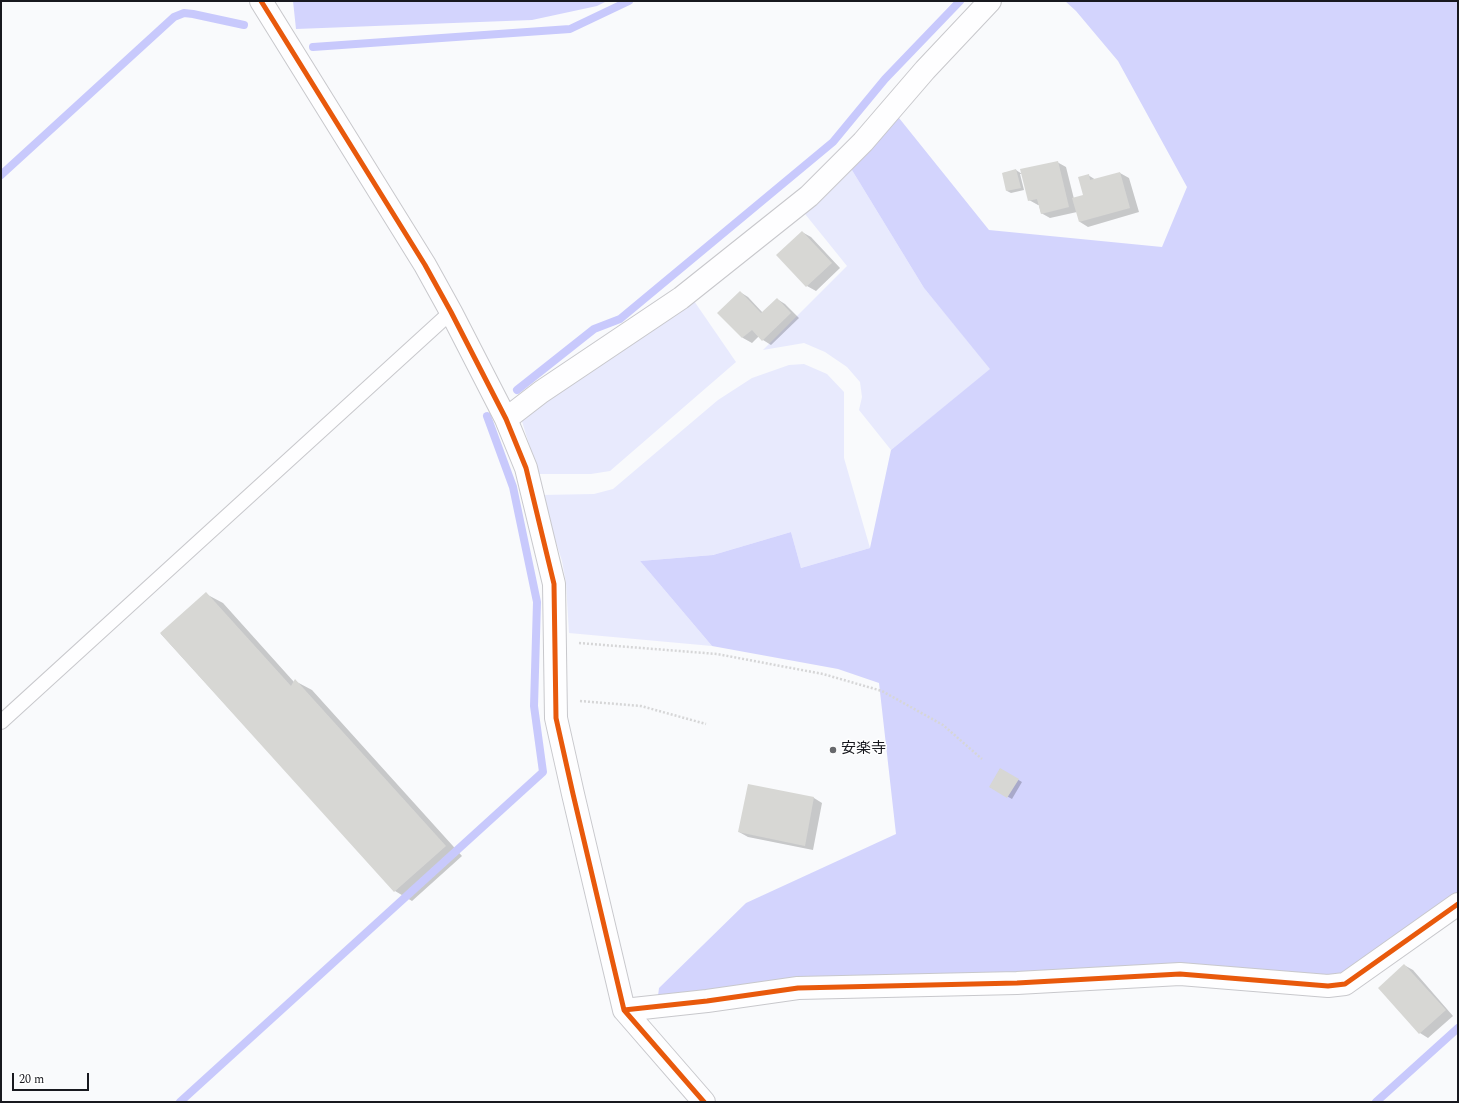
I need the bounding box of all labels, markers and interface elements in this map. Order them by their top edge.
place label: 安楽寺 [841,741,886,759]
marker: 安楽寺 [828,745,838,755]
scale bar [14,1065,91,1091]
text: 20 m [19,1070,44,1089]

